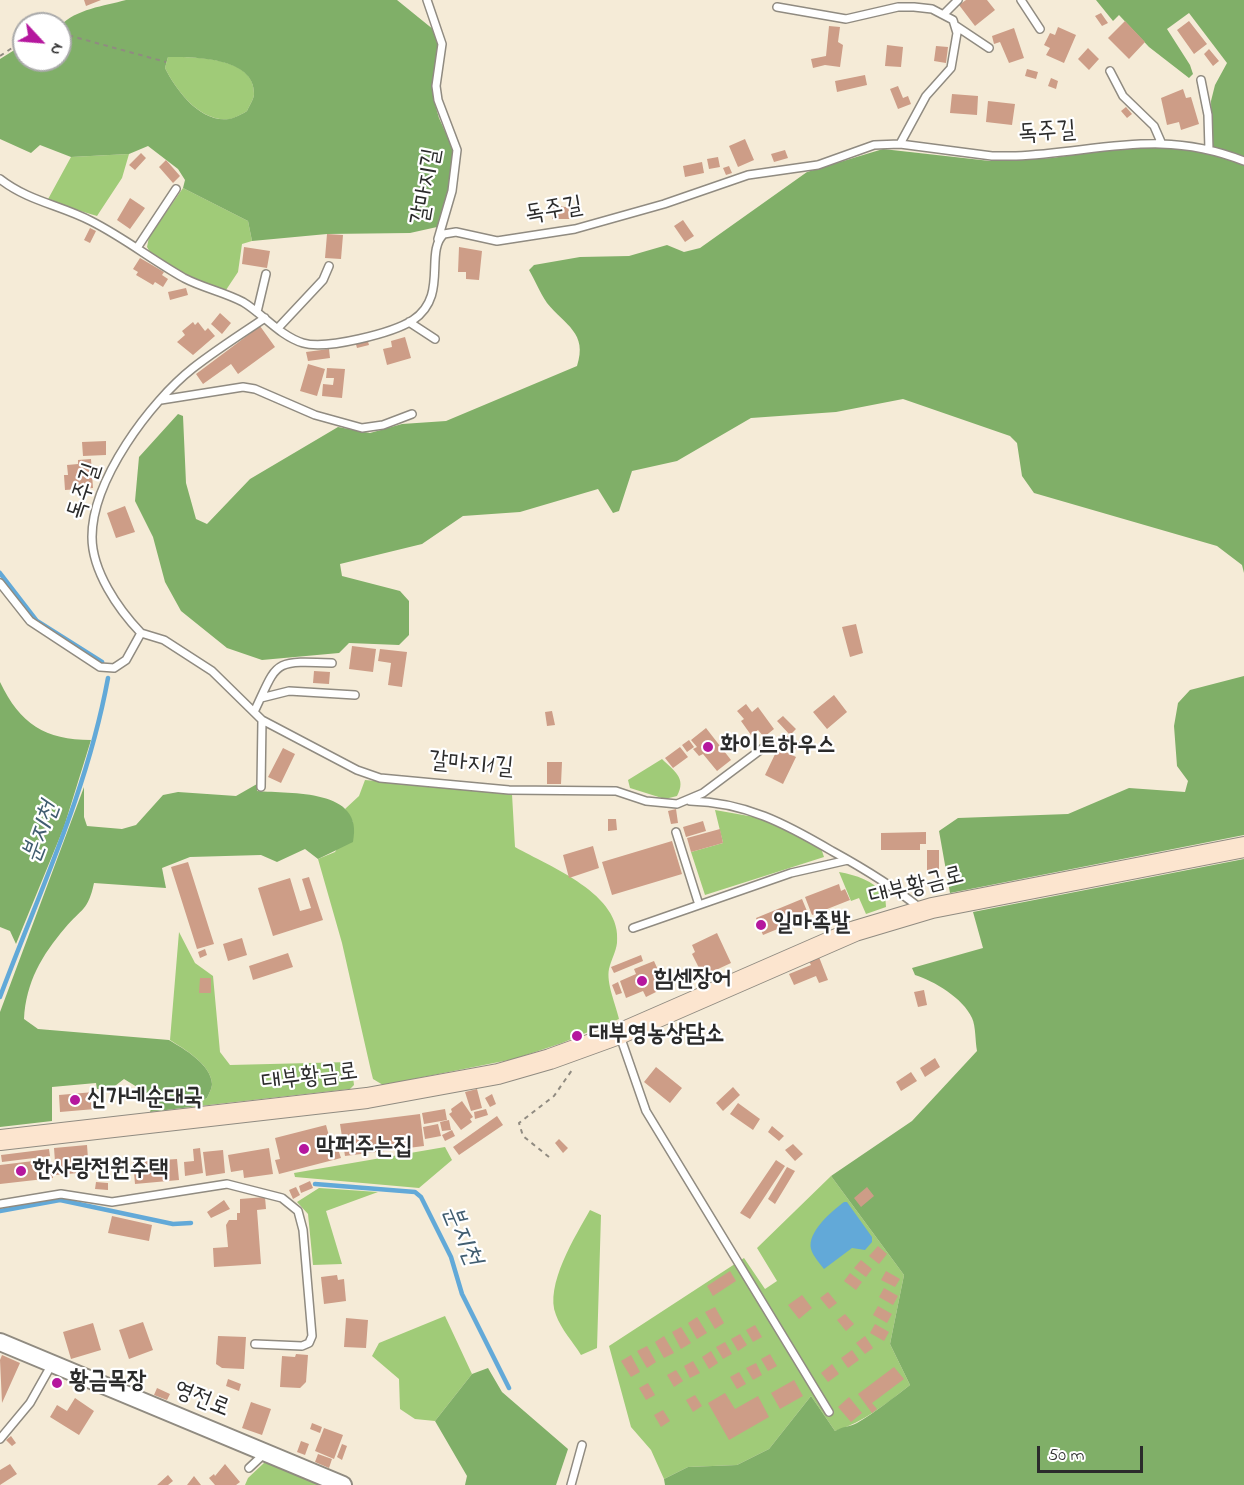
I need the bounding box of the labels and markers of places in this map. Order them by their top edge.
place label: 화이트하우스 [720,733,836,761]
marker: 화이트하우스 [701,740,715,754]
place label: 일마족발 [773,911,850,939]
marker: 일마족발 [754,918,768,932]
place label: 힘센장어 [654,967,731,995]
marker: 힘센장어 [635,974,649,988]
place label: 대부영농상담소 [589,1022,724,1050]
marker: 대부영농상담소 [570,1029,584,1043]
place label: 신가네순대국 [87,1086,203,1114]
marker: 신가네순대국 [68,1093,82,1107]
place label: 막퍼주는집 [316,1135,413,1163]
marker: 막퍼주는집 [297,1142,311,1156]
place label: 한사랑전원주택 [33,1157,168,1185]
marker: 한사랑전원주택 [14,1164,28,1178]
place label: 황금목장 [69,1369,146,1397]
marker: 황금목장 [50,1376,64,1390]

